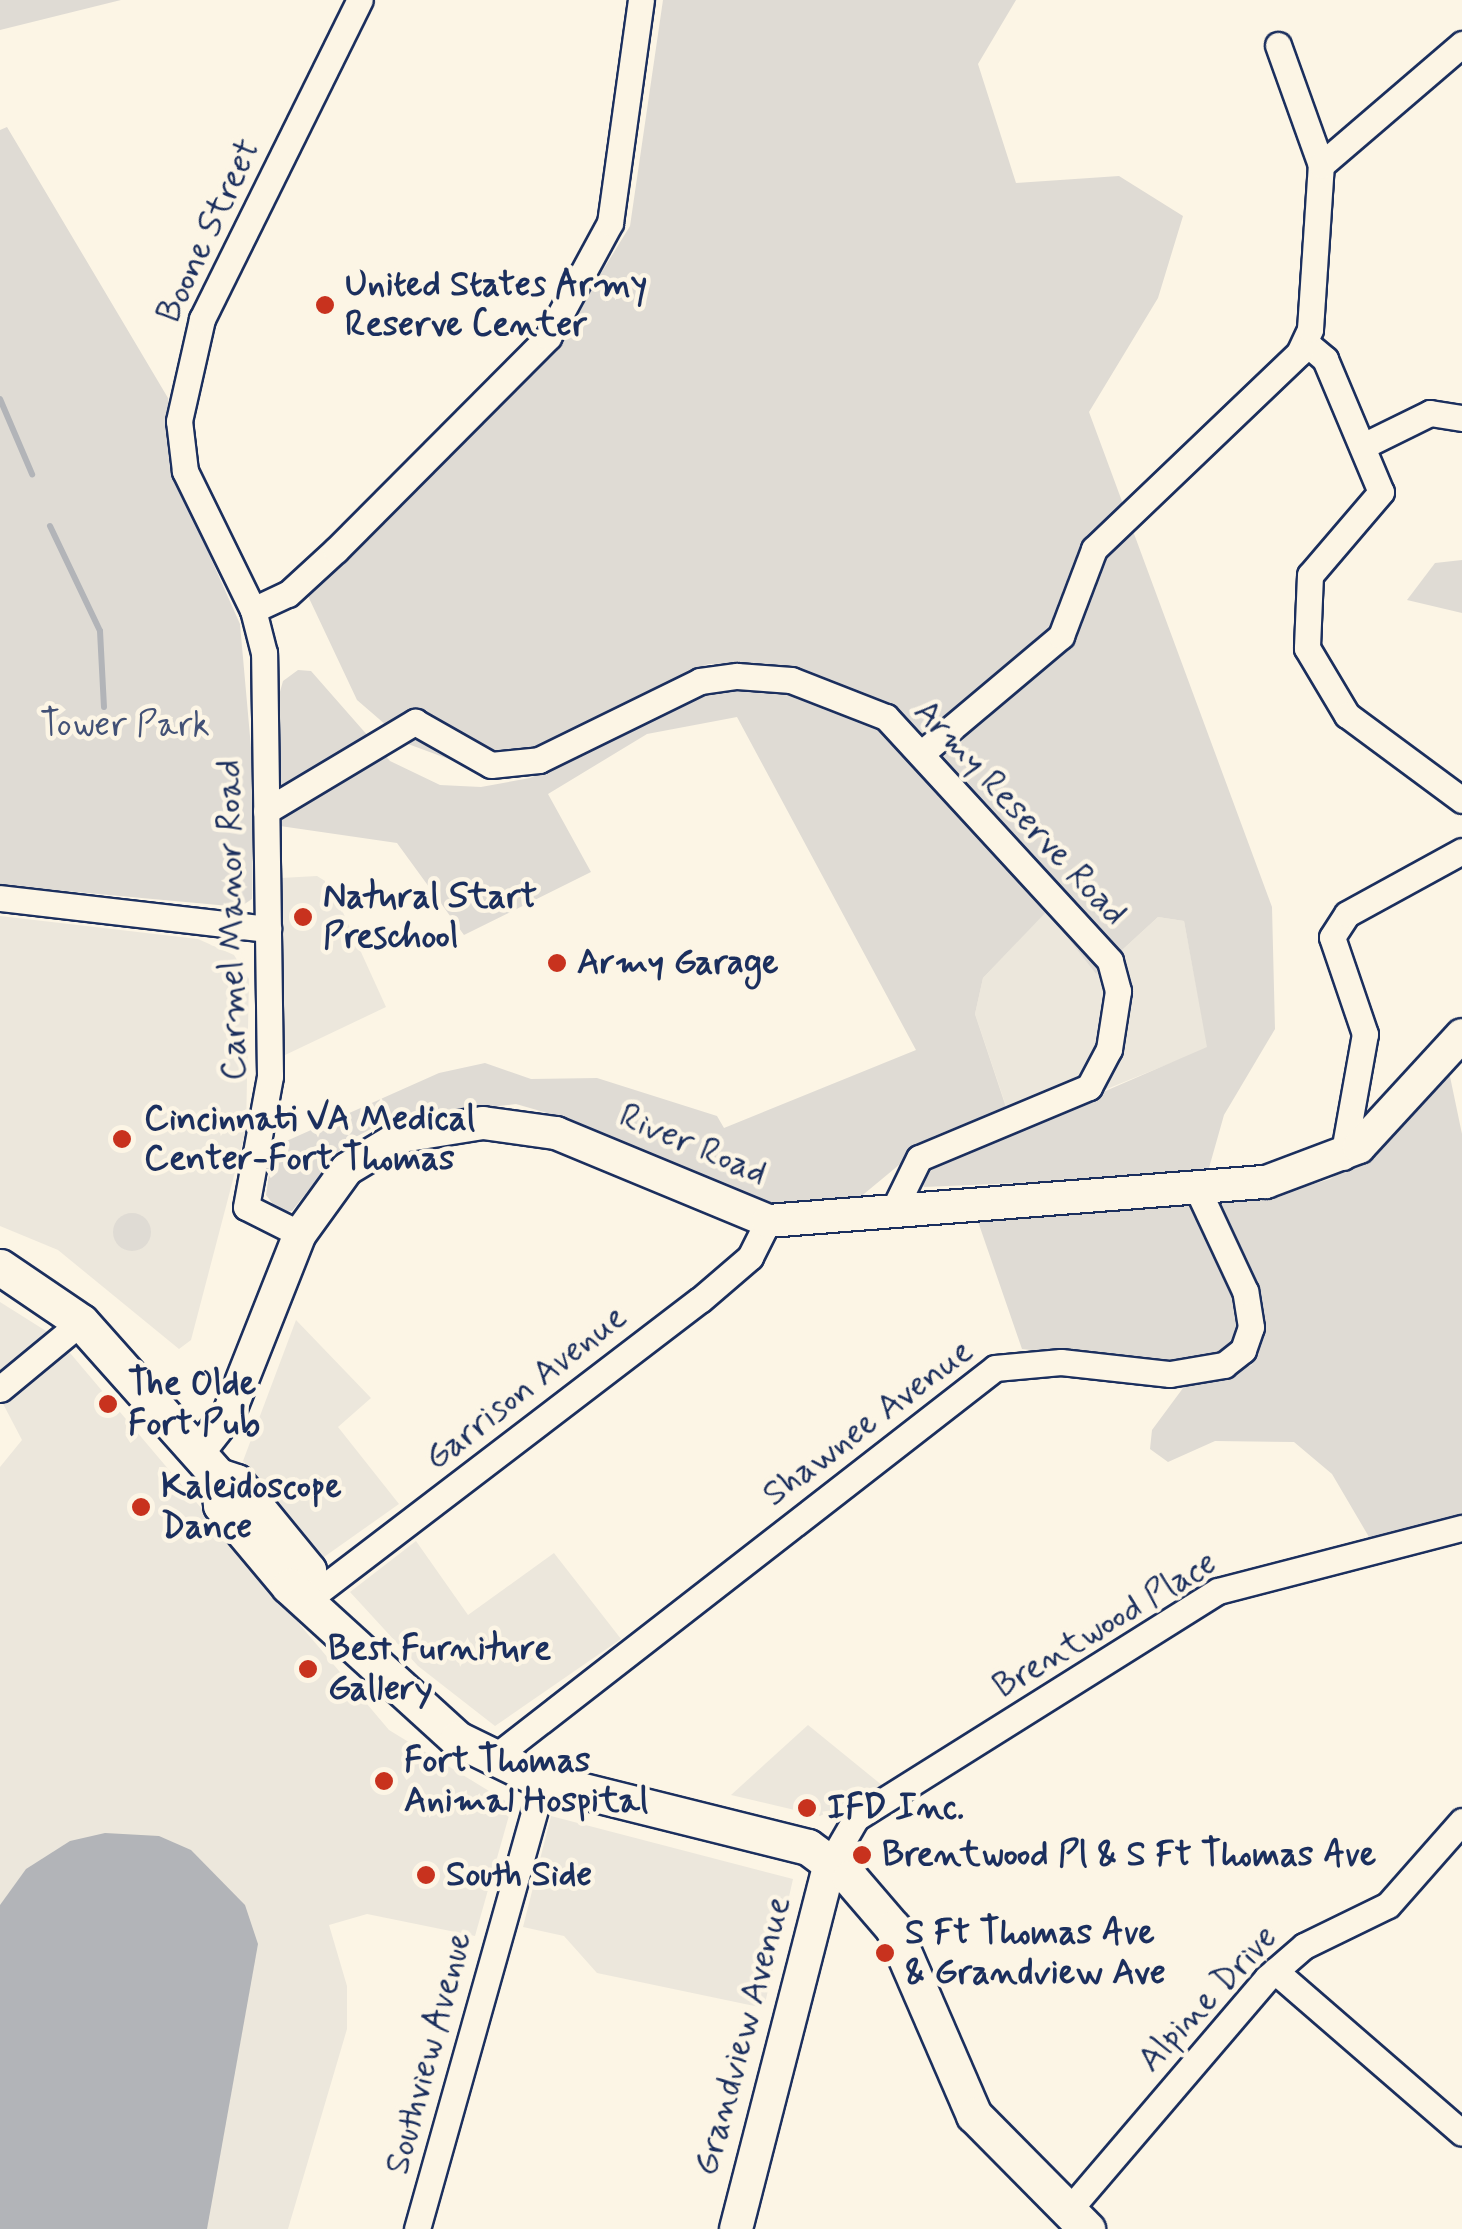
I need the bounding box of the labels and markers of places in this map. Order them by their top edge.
place label: United States Army Reserve Center [345,264,643,346]
marker: United States Army Reserve Center [314,294,336,316]
place label: Natural Start Preschool [323,876,535,958]
marker: Natural Start Preschool [292,906,314,928]
place label: Army Garage [577,942,778,984]
marker: Army Garage [546,952,568,974]
place label: Cincinnati VA Medical Center-Fort Thomas [144,1098,477,1180]
marker: Cincinnati VA Medical Center-Fort Thomas [109,1126,135,1152]
place label: The Olde Fort Pub [128,1363,260,1445]
marker: The Olde Fort Pub [97,1393,119,1415]
place label: Kaleidoscope Dance [161,1466,342,1548]
marker: Kaleidoscope Dance [130,1496,152,1518]
place label: Best Furniture Gallery [328,1628,551,1710]
marker: Best Furniture Gallery [297,1658,319,1680]
place label: Fort Thomas Animal Hospital [404,1740,648,1822]
marker: Fort Thomas Animal Hospital [373,1770,395,1792]
place label: IFD Inc. [827,1787,956,1829]
marker: IFD Inc. [796,1797,818,1819]
place label: Brentwood Pl & S Ft Thomas Ave [882,1834,1372,1876]
marker: Brentwood Pl & S Ft Thomas Ave [851,1844,873,1866]
place label: South Side [446,1854,592,1896]
marker: South Side [415,1864,437,1886]
place label: S Ft Thomas Ave & Grandview Ave [905,1912,1166,1994]
marker: S Ft Thomas Ave & Grandview Ave [874,1942,896,1964]

